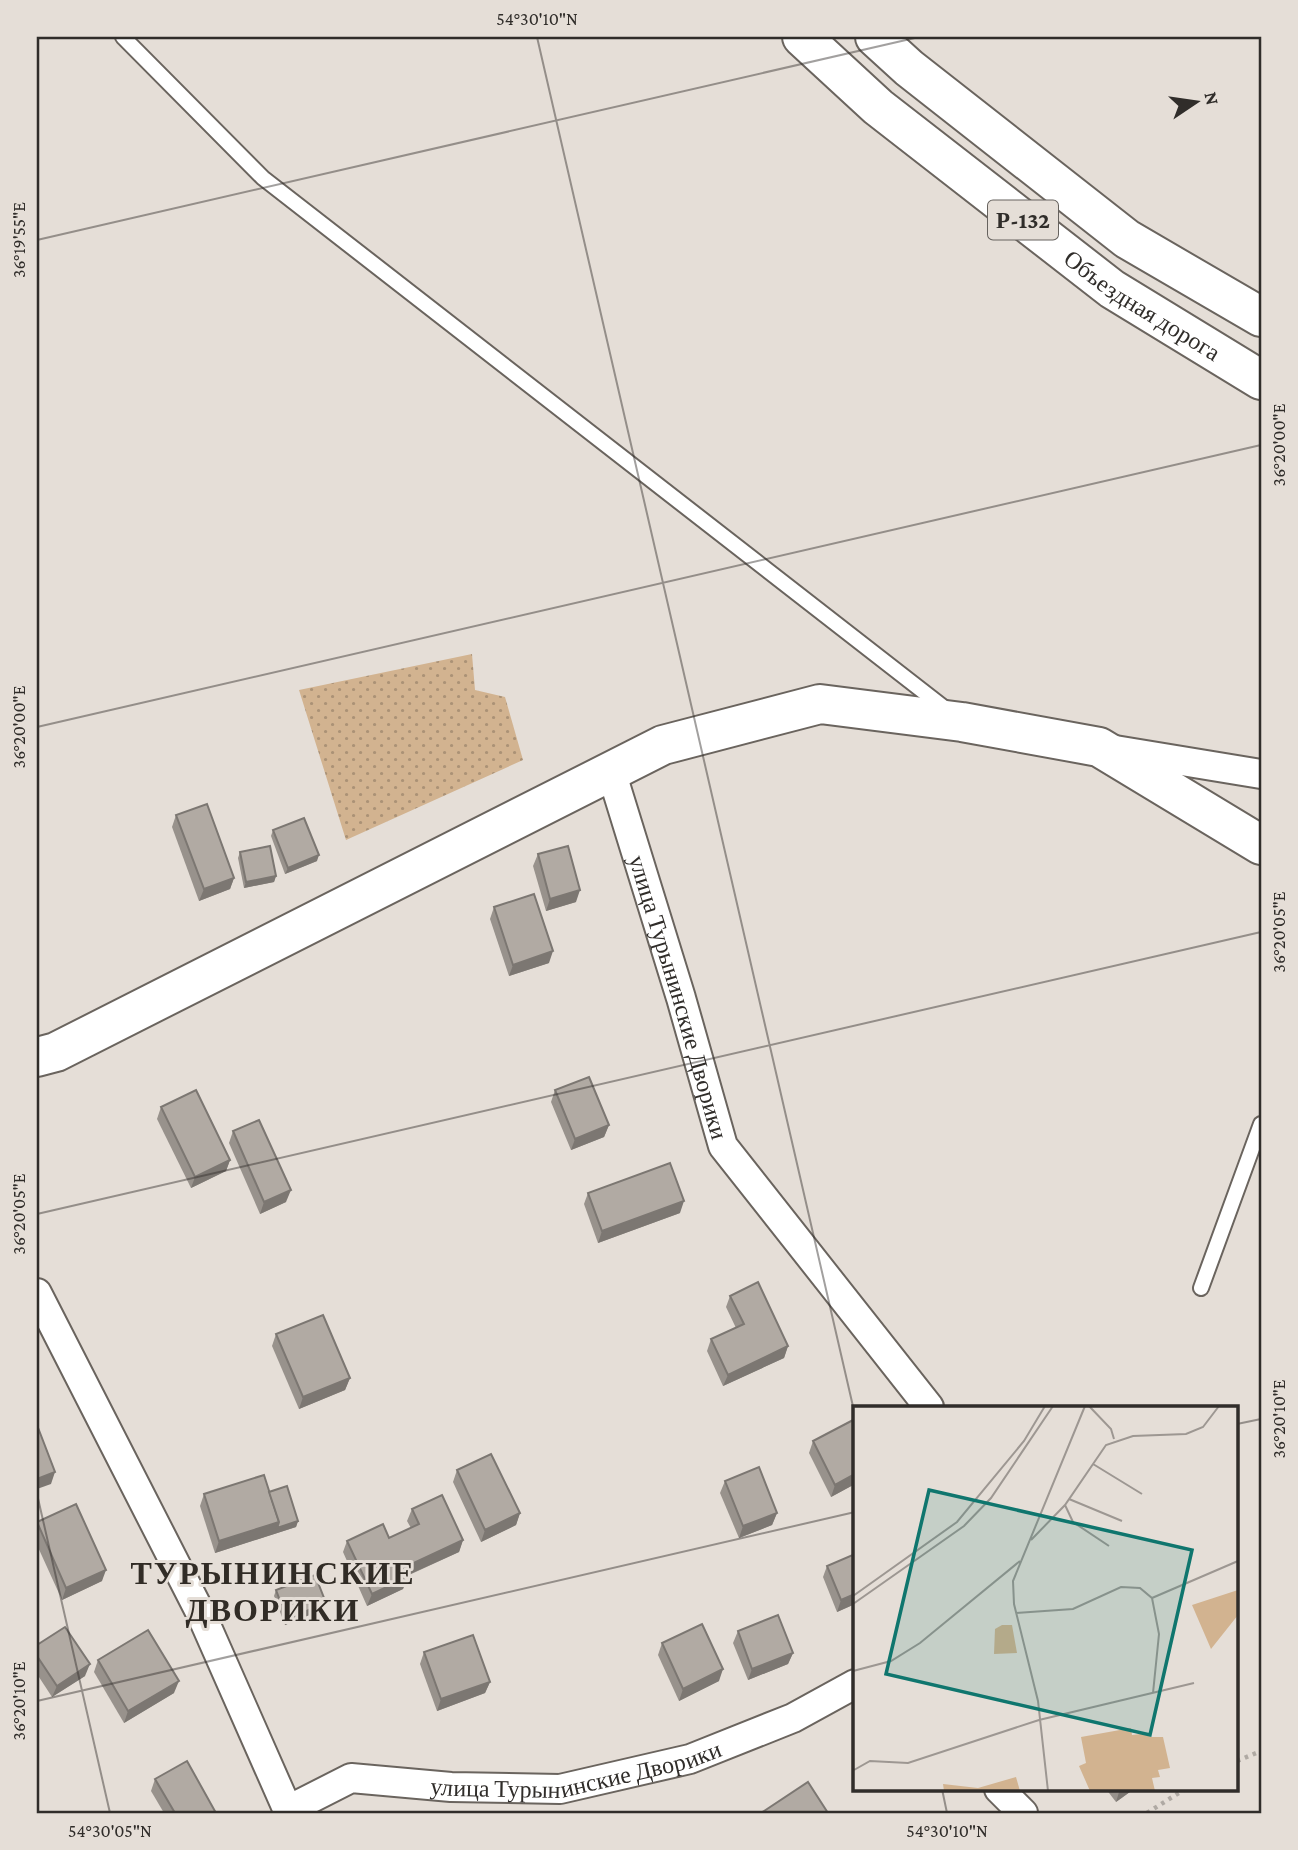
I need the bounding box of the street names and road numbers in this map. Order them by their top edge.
road number: Р-132 [988,200,1058,240]
street label: Объездная дорога [1059,244,1226,366]
street label: улица Турынинские Дворики [624,852,734,1142]
street label: улица Турынинские Дворики [429,1735,725,1803]

